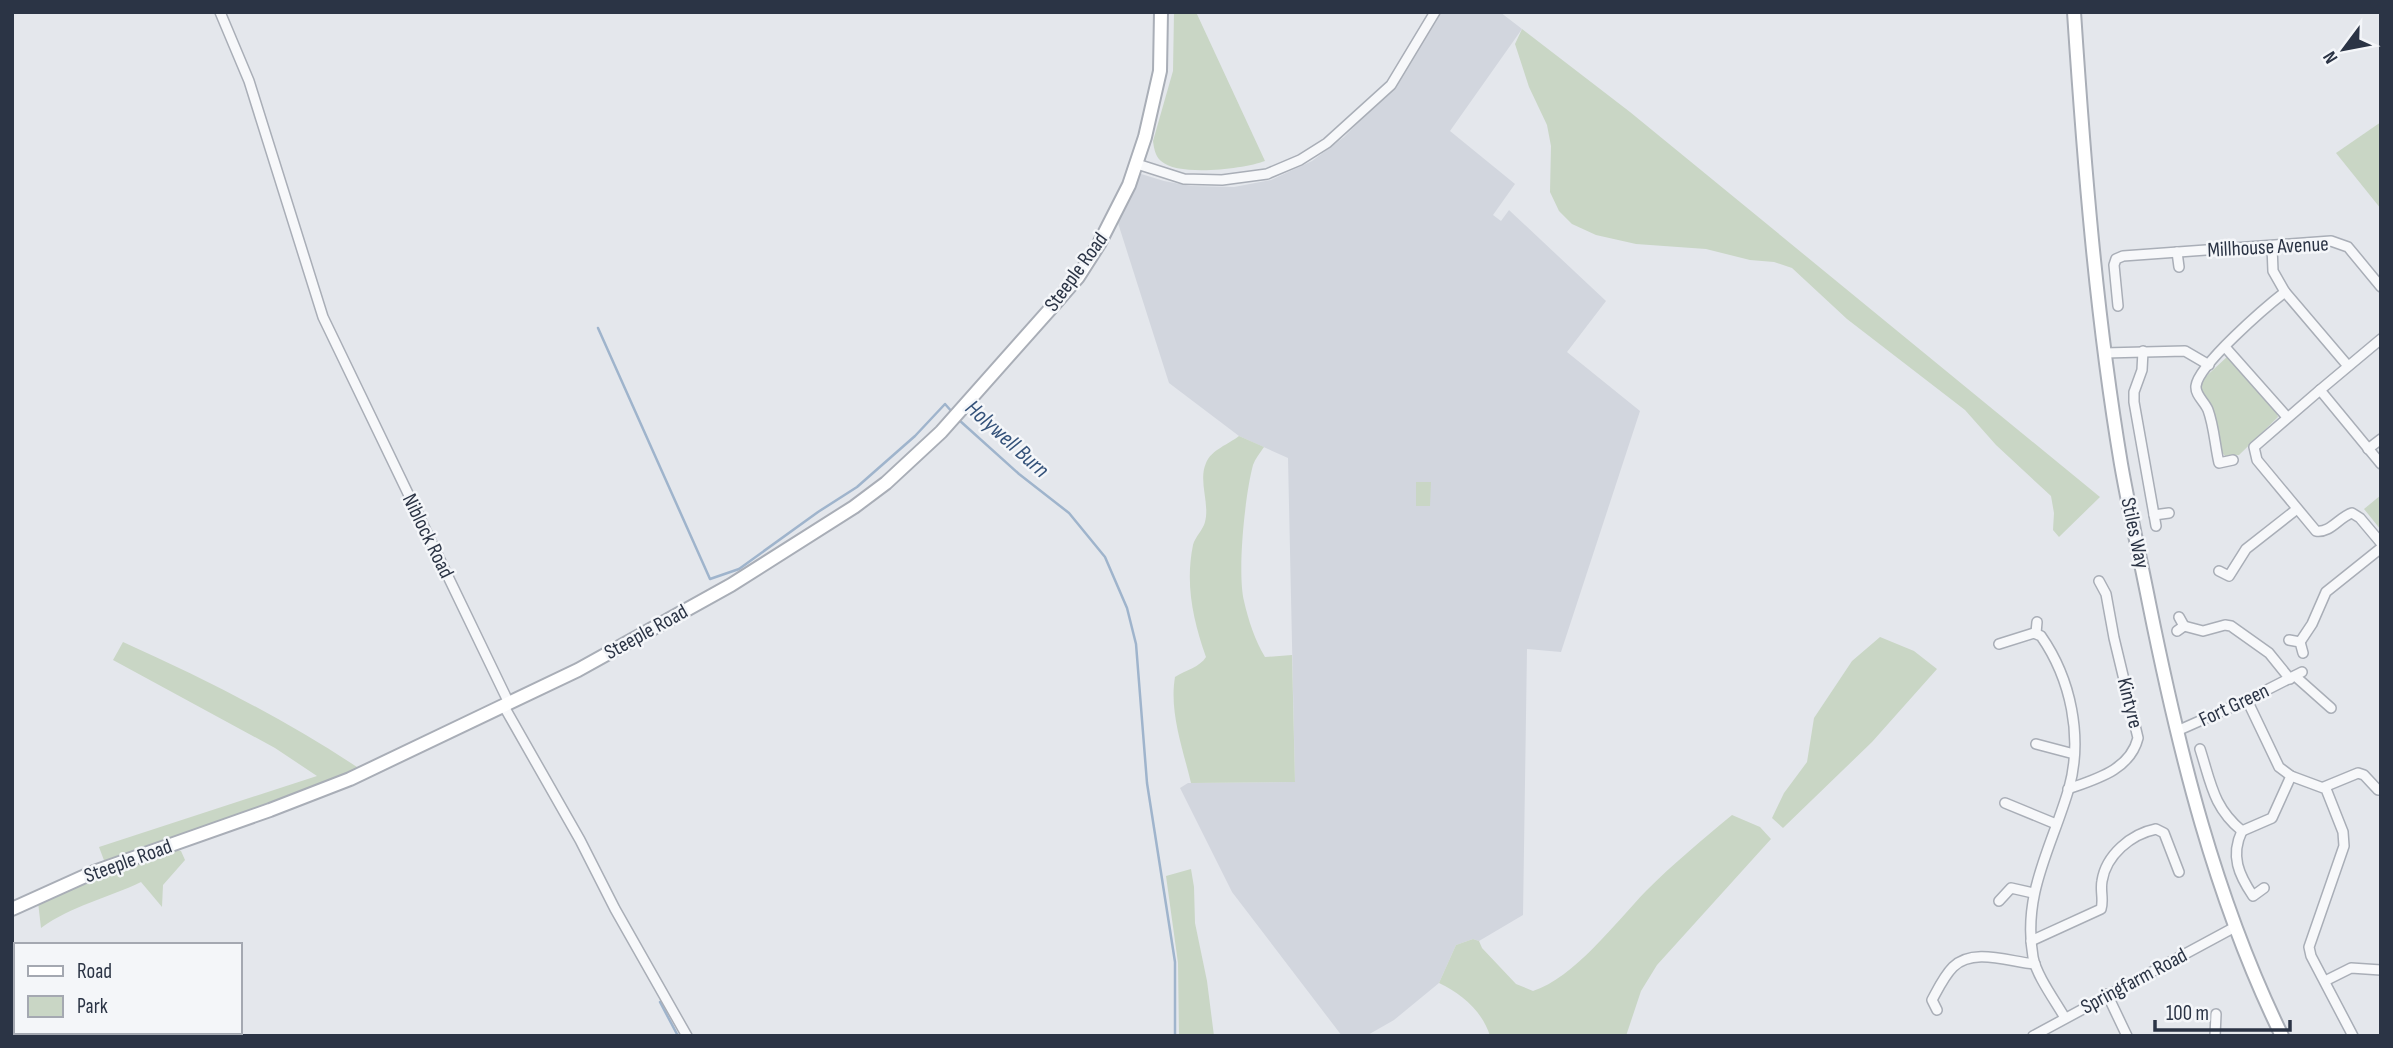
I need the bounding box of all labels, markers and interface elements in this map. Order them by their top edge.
north arrow [2309,14,2379,84]
text: N [2318,47,2343,68]
street label: Steeple Road [1039,228,1113,316]
street label: Millhouse Avenue [2207,231,2329,263]
water label: Holywell Burn [959,394,1055,484]
street label: Niblock Road [397,490,459,582]
street label: Stiles Way [2115,495,2155,571]
street label: Steeple Road [600,599,692,665]
street label: Kintyre [2112,675,2148,731]
street label: Fort Green [2195,678,2273,732]
street label: Steeple Road [81,834,175,888]
legend [14,943,242,1034]
street label: Springfarm Road [2077,943,2191,1019]
text: Road [77,959,112,984]
scale bar [2155,988,2290,1032]
text: Park [77,994,108,1019]
text: 100 m [2166,1001,2209,1026]

